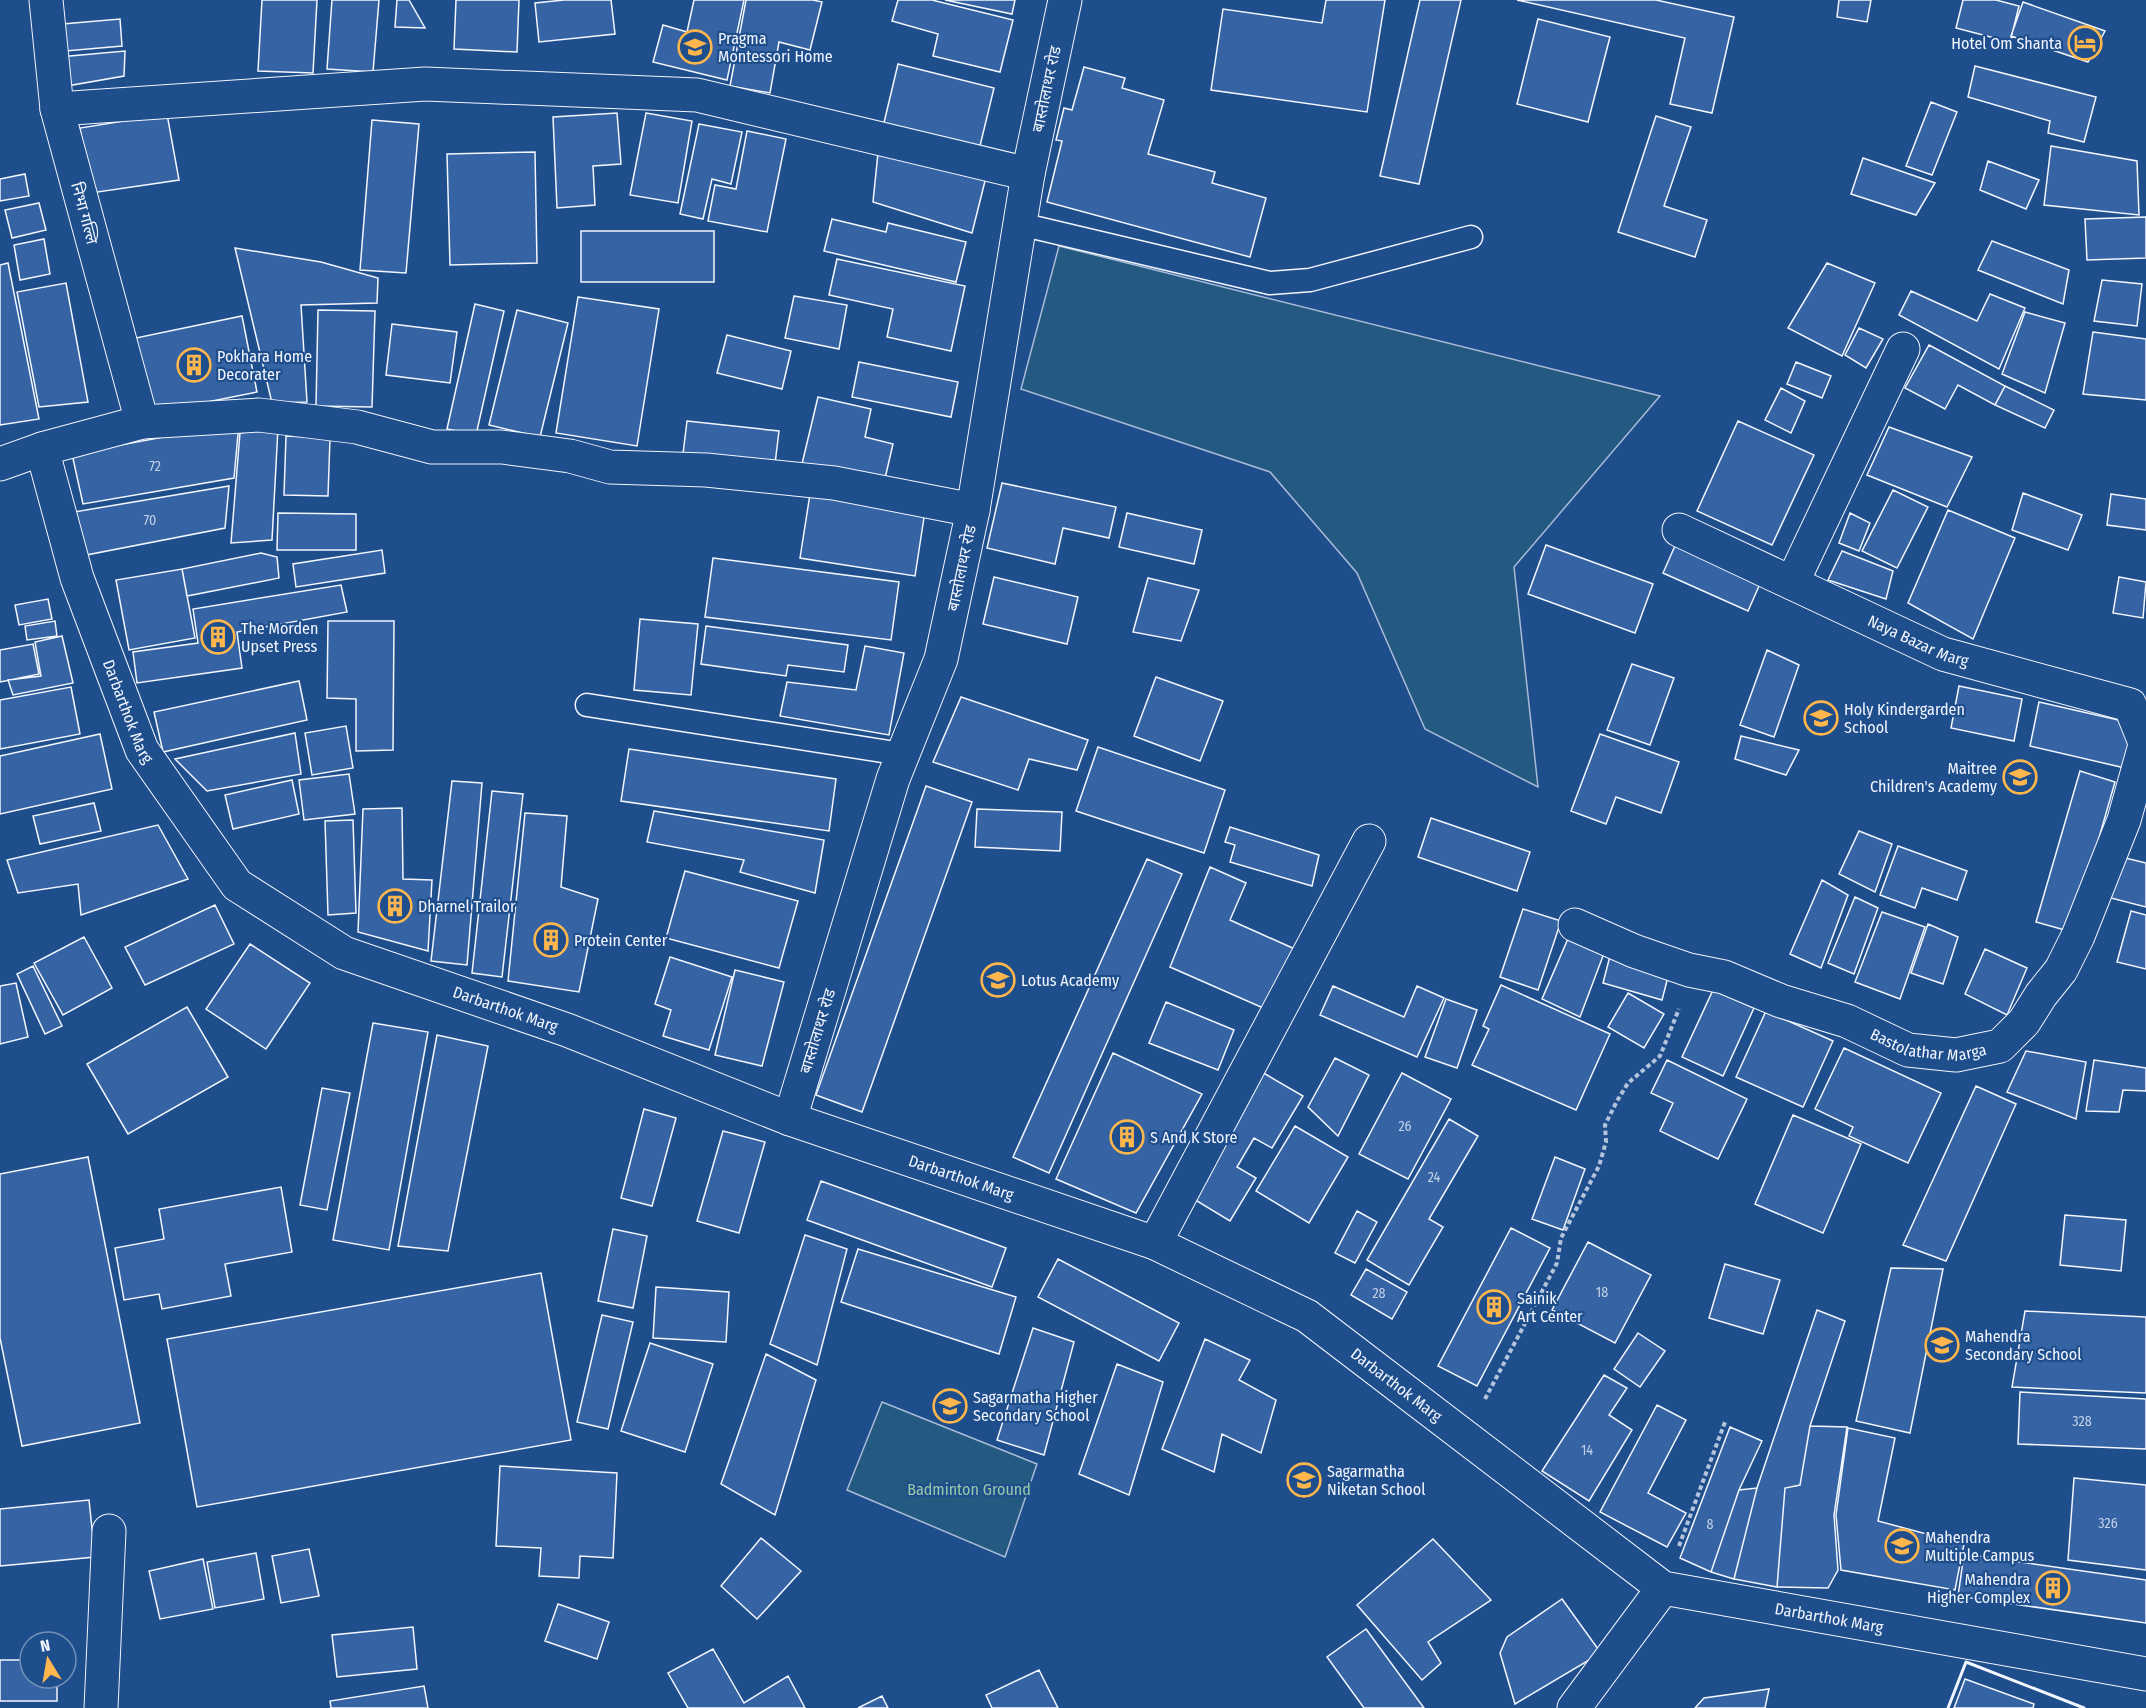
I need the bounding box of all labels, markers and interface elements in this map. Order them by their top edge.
hotel icon: Hotel Om Shanta [2067,25,2103,61]
school or university icon: Pragma Montessori Home [677,29,713,65]
place label: Pragma Montessori Home [718,29,833,66]
place label: Hotel Om Shanta [1951,34,2062,53]
street label: बास्तोलाथर रोड [1028,44,1065,134]
street label: निभा गल्लि [67,180,102,247]
building icon: Pokhara Home Decorater [176,347,212,383]
place label: Pokhara Home Decorater [217,347,312,384]
house number: 72 [149,458,161,475]
house number: 70 [144,512,156,529]
street label: बास्तोलाथर रोड [943,523,980,613]
street label: Naya Bazar Marg [1865,611,1971,671]
building icon: The Morden Upset Press [200,619,236,655]
place label: The Morden Upset Press [241,619,318,656]
street label: Darbarthok Marg [99,657,158,767]
school or university icon: Holy Kindergarden School [1803,700,1839,736]
place label: Holy Kindergarden School [1844,700,1965,737]
place label: Maitree Children's Academy [1870,759,1998,796]
school or university icon: Maitree Children's Academy [2002,759,2038,795]
building icon: Dharnel Trailor [377,888,413,924]
place label: Dharnel Trailor [418,897,516,916]
building icon: Protein Center [533,922,569,958]
place label: Protein Center [574,931,668,950]
school or university icon: Lotus Academy [980,962,1016,998]
place label: Lotus Academy [1021,971,1120,990]
street label: Darbarthok Marg [450,982,561,1036]
street label: बास्तोलाथर रोड [796,986,839,1076]
street label: Bastolathar Marga [1867,1025,1988,1065]
house number: 26 [1398,1118,1412,1135]
building icon: S And K Store [1109,1119,1145,1155]
place label: S And K Store [1150,1128,1238,1147]
street label: Darbarthok Marg [906,1151,1017,1205]
house number: 24 [1428,1169,1441,1186]
house number: 18 [1596,1284,1608,1301]
house number: 28 [1372,1285,1386,1302]
building icon: Sainik Art Center [1476,1289,1512,1325]
place label: Sainik Art Center [1517,1289,1583,1326]
school or university icon: Mahendra Secondary School [1924,1327,1960,1363]
place label: Mahendra Secondary School [1965,1327,2081,1364]
street label: Darbarthok Marg [1347,1344,1446,1426]
school or university icon: Sagarmatha Higher Secondary School [932,1388,968,1424]
place label: Sagarmatha Higher Secondary School [973,1388,1098,1425]
house number: 328 [2072,1413,2092,1430]
house number: 14 [1581,1442,1593,1459]
school or university icon: Sagarmatha Niketan School [1286,1462,1322,1498]
place label: Sagarmatha Niketan School [1327,1462,1425,1499]
park label: Badminton Ground [907,1480,1031,1499]
house number: 326 [2098,1515,2118,1532]
house number: 8 [1707,1516,1714,1533]
school or university icon: Mahendra Multiple Campus [1884,1528,1920,1564]
place label: Mahendra Multiple Campus [1925,1528,2035,1565]
place label: Mahendra Higher Complex [1927,1570,2030,1607]
building icon: Mahendra Higher Complex [2035,1570,2071,1606]
street label: Darbarthok Marg [1773,1599,1885,1637]
north arrow [18,1630,78,1690]
text: N [39,1636,52,1656]

